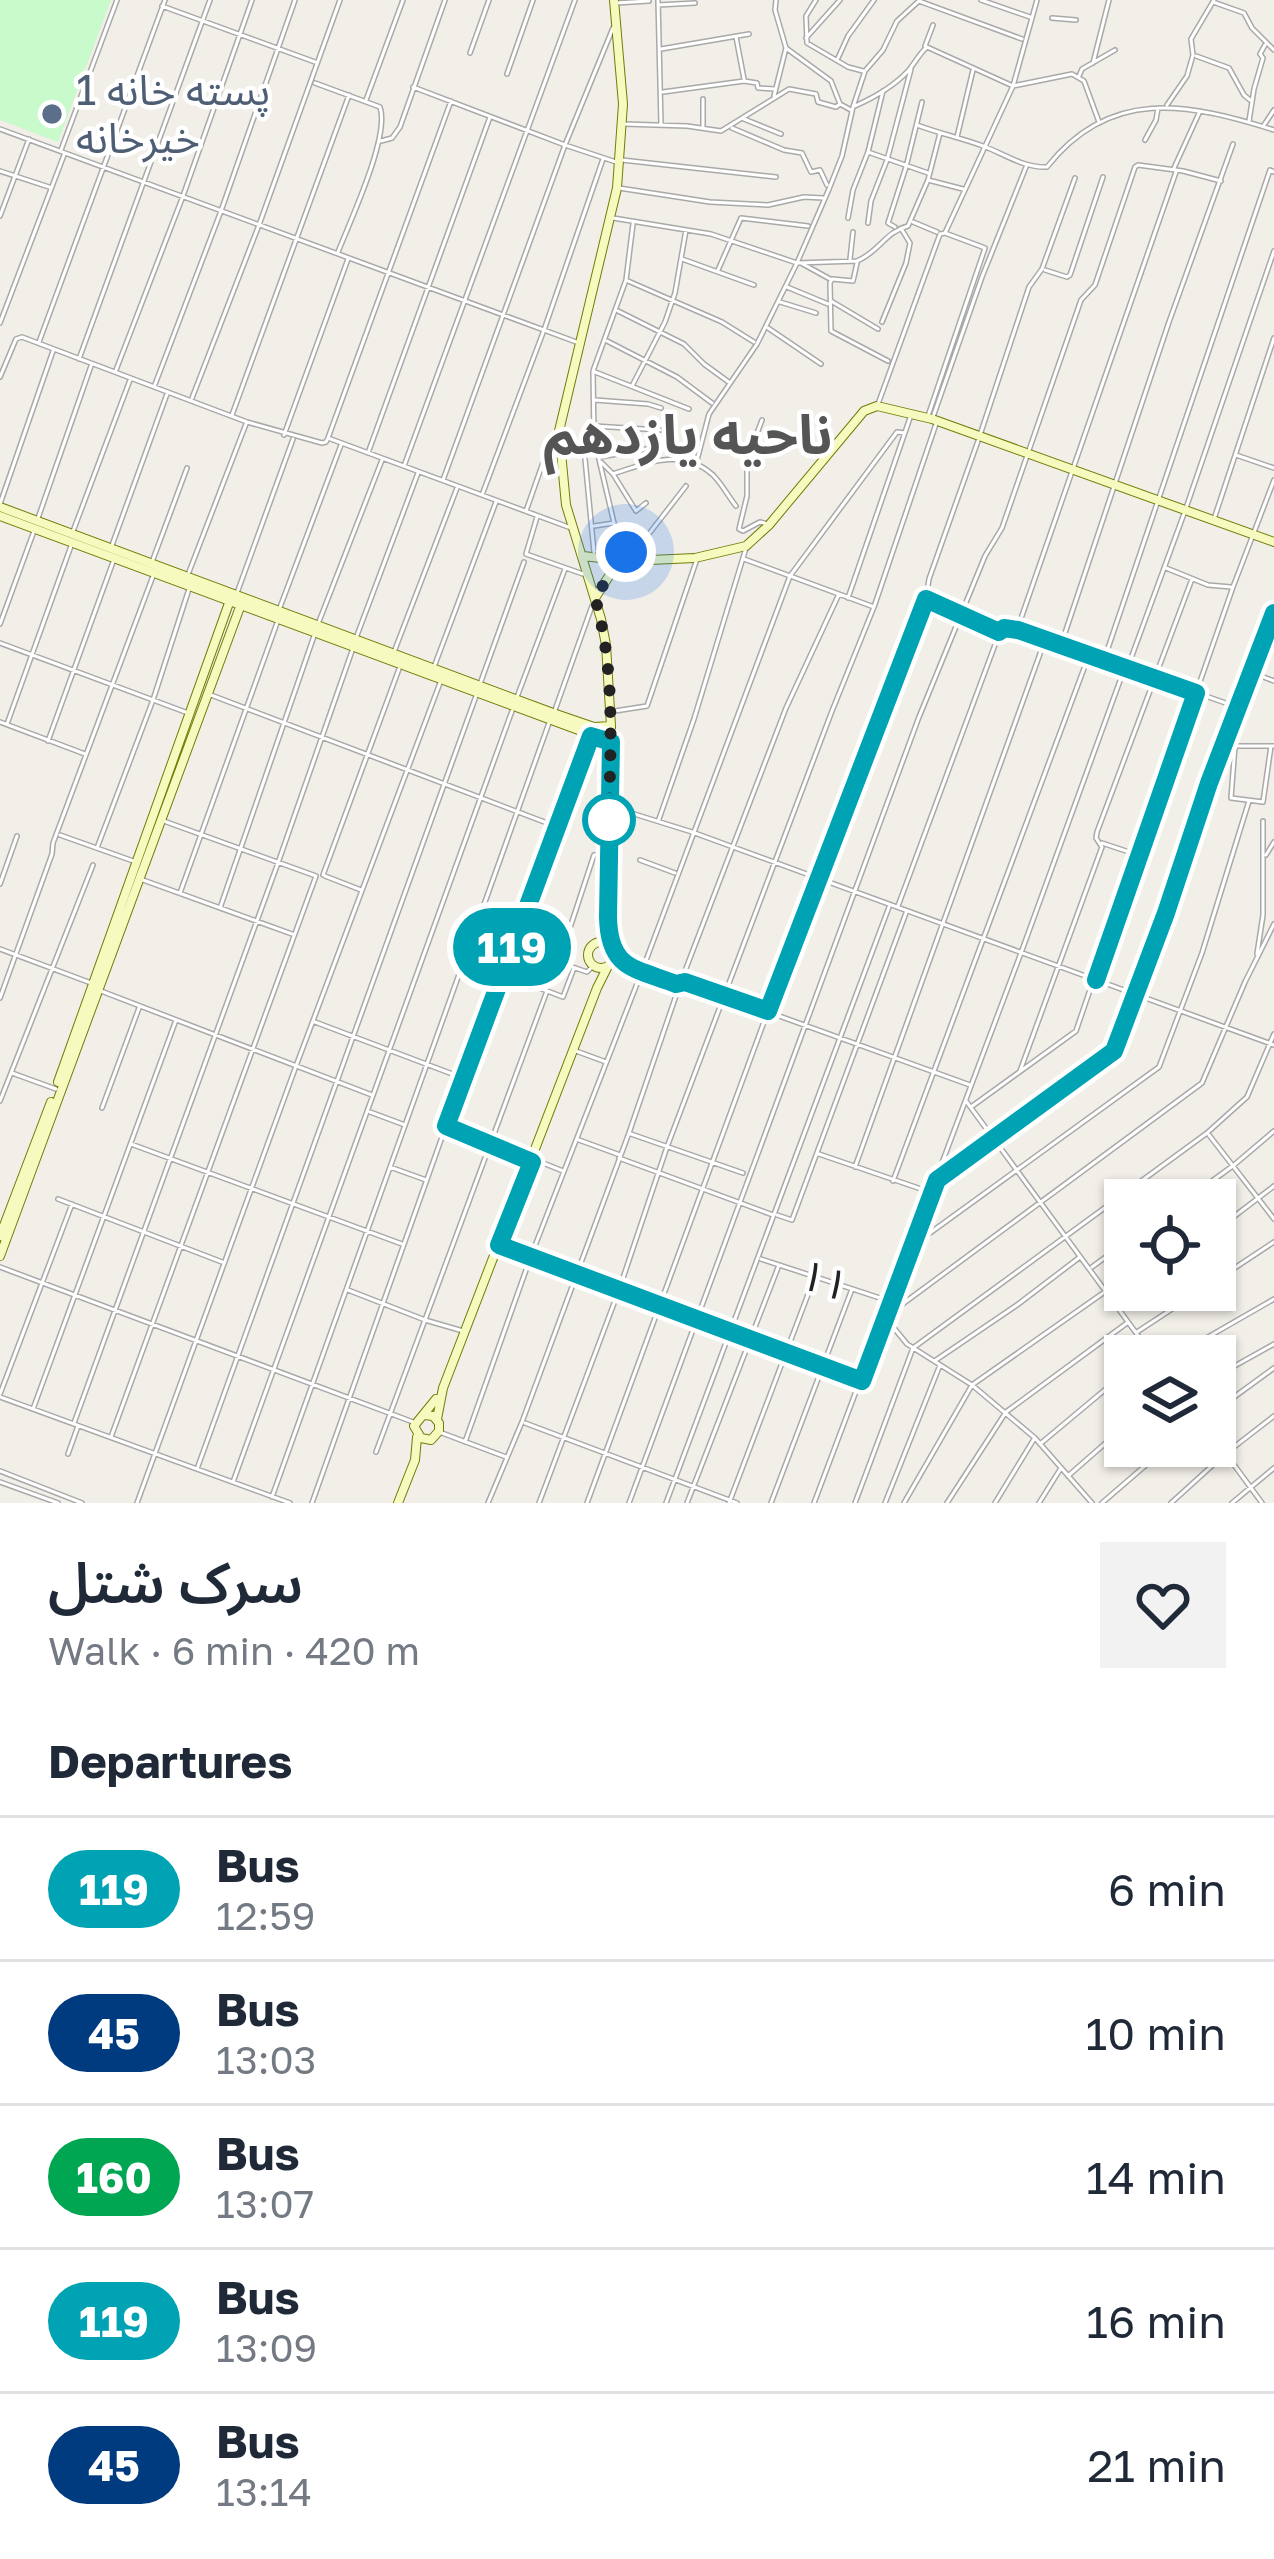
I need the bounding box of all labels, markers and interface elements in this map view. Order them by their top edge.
place label: 1 پسته خانه خیرخانه [76,64,270,163]
marker: 1 پسته خانه خیرخانه [39,101,65,127]
district label: ناحیه یازدهم [543,401,833,476]
your location [596,522,656,582]
unlabelled marker [584,795,634,845]
line badge: 119 [443,908,581,986]
text: 119 [477,922,547,972]
map controls [1104,1179,1236,1467]
button: locate [1104,1179,1236,1311]
street label: ۱۱ [795,1248,856,1310]
button: layers [1104,1335,1236,1467]
button: heart [1100,1542,1226,1668]
text: سرک شتل [48,1547,303,1616]
text: Walk · 6 min · 420 m [48,1627,420,1674]
text: Departures [48,1734,292,1788]
text: Bus [216,1838,300,1892]
text: 6 min [1108,1862,1226,1916]
text: 119 [79,1864,149,1914]
text: 12:59 [216,1892,315,1939]
text: Bus [216,1982,300,2036]
text: 10 min [1085,2006,1226,2060]
text: 45 [88,2008,140,2058]
text: 13:03 [216,2036,316,2083]
text: Bus [216,2126,300,2180]
text: 14 min [1086,2150,1226,2204]
text: 160 [76,2152,152,2202]
text: 13:07 [216,2180,314,2227]
text: Bus [216,2270,300,2324]
text: 16 min [1086,2294,1226,2348]
text: 119 [79,2296,149,2346]
text: 13:09 [216,2324,317,2371]
text: Bus [216,2414,300,2468]
text: 21 min [1087,2438,1226,2492]
text: 45 [88,2440,140,2490]
text: 13:14 [216,2468,312,2515]

